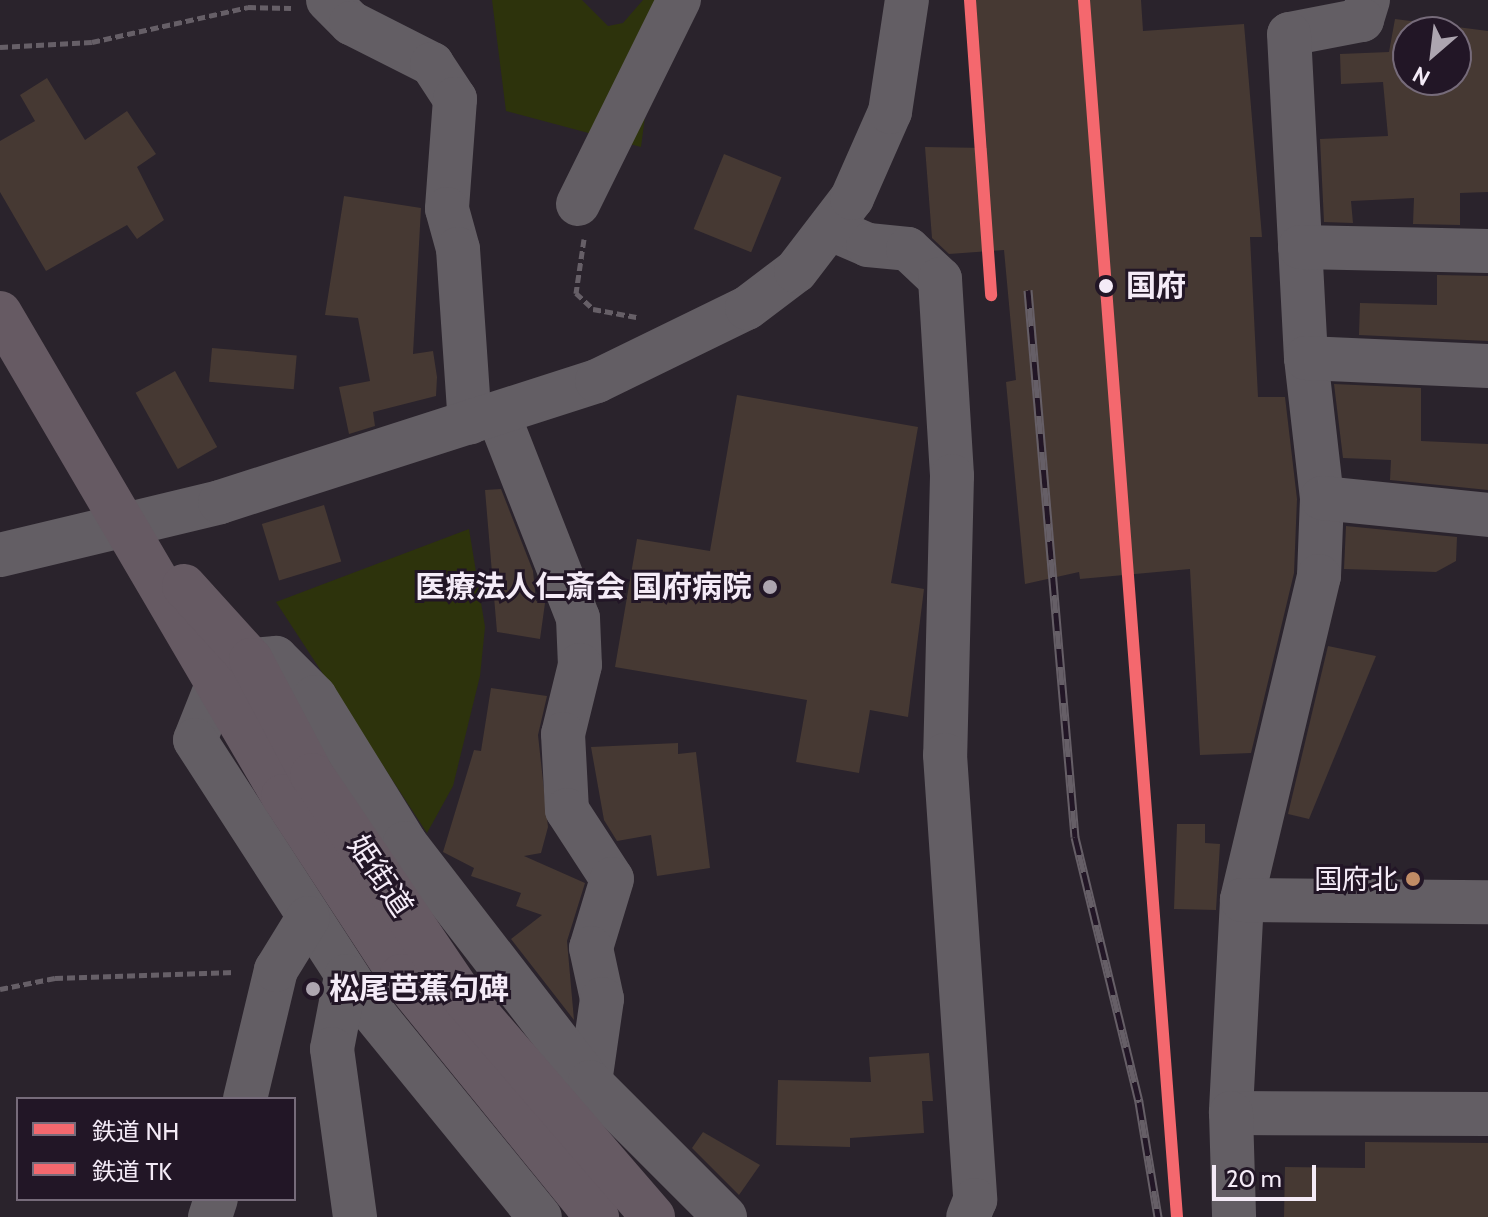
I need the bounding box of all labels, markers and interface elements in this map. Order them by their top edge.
north arrow [1392,16,1472,96]
text: N [1408,60,1435,91]
place label: 国府 [1126,268,1186,304]
marker: 国府 [1093,273,1119,299]
place label: 医療法人仁斎会 国府病院 [415,569,752,605]
marker: 医療法人仁斎会 国府病院 [759,576,781,598]
street label: 姫街道 [340,829,420,923]
place label: 国府北 [1314,862,1398,896]
marker: 国府北 [1405,871,1421,887]
place label: 松尾芭蕉句碑 [329,971,509,1007]
marker: 松尾芭蕉句碑 [304,980,322,998]
legend [16,1097,296,1201]
text: 鉄道 NH [92,1117,179,1146]
scale bar [1216,1149,1320,1199]
text: 鉄道 TK [92,1157,172,1186]
text: 20 m [1226,1164,1282,1193]

